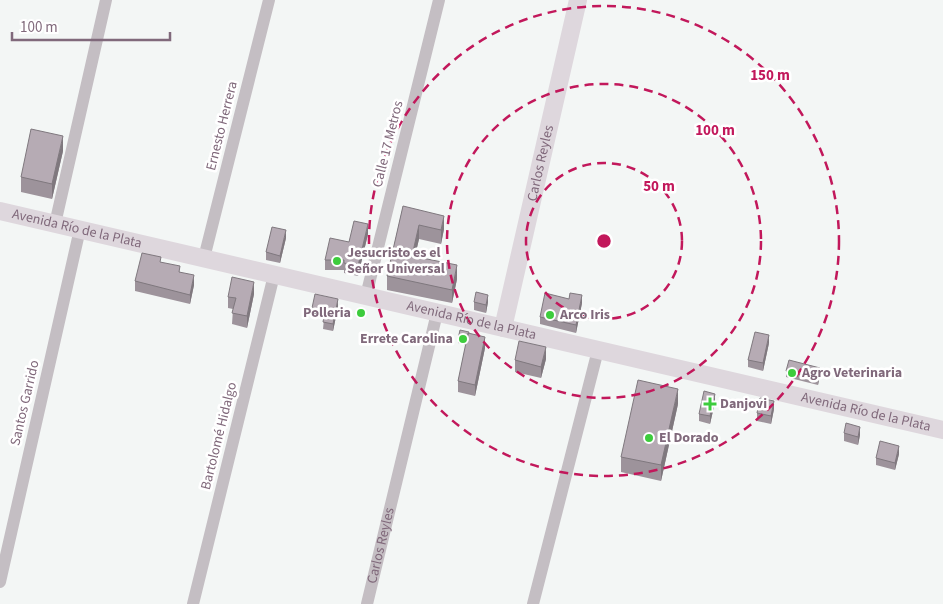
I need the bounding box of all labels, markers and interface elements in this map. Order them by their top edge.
scale bar [12,10,170,42]
text: 100 m [20,17,58,38]
text: 150 m [750,65,790,86]
street label: Ernesto Herrera [201,79,243,173]
street label: Calle 17 Metros [368,99,408,189]
text: 100 m [695,120,735,141]
street label: Carlos Reyles [522,123,559,203]
text: 50 m [643,176,675,197]
street label: Avenida Río de la Plata [10,204,144,254]
centre of rings [595,232,613,250]
place label: Jesucristo es el Señor Universal [347,243,445,279]
marker: Jesucristo es el Señor Universal [331,255,343,267]
street label: Avenida Río de la Plata [405,296,538,345]
place label: Polleria [303,303,351,323]
place label: Arco Iris [559,305,610,325]
marker: Polleria [355,307,367,319]
marker: Arco Iris [544,309,556,321]
place label: Errete Carolina [360,329,453,349]
marker: Errete Carolina [457,333,469,345]
street label: Santos Garrido [5,358,45,448]
place label: Agro Veterinaria [801,363,902,383]
marker: Agro Veterinaria [786,367,798,379]
street label: Bartolomé Hidalgo [196,380,242,492]
street label: Avenida Río de la Plata [799,387,933,437]
place label: Danjovi [720,394,767,414]
marker: Danjovi [704,398,716,410]
place label: El Dorado [659,428,719,448]
marker: El Dorado [643,432,655,444]
street label: Carlos Reyles [362,505,400,586]

